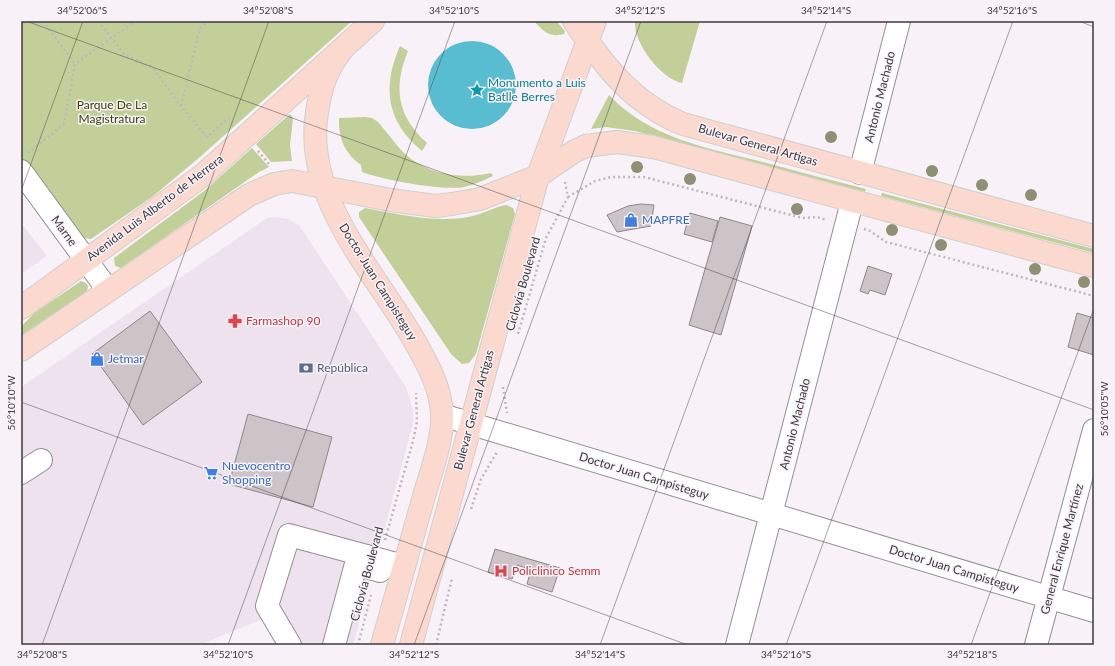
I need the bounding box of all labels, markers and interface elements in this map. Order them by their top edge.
text: 34°52'06"S [57,4,107,16]
text: 34°52'08"S [243,4,293,16]
text: 34°52'10"S [429,4,479,16]
text: 34°52'12"S [615,4,665,16]
text: 34°52'14"S [801,4,851,16]
text: 34°52'16"S [987,4,1037,16]
street label: Antonio Machado [861,49,898,144]
place label: Monumento a Luis Batlle Berres [488,75,586,104]
place icon: Monumento a Luis Batlle Berres [469,82,485,98]
park label: Parque De La Magistratura [77,97,147,126]
street label: Bulevar General Artigas [697,120,820,169]
street label: Avenida Luis Alberto de Herrera [83,151,226,264]
street label: Marne [48,212,81,249]
shop icon: MAPFRE [623,212,639,228]
place label: MAPFRE [642,212,690,227]
street label: Doctor Juan Campisteguy [336,220,421,344]
street label: Ciclovía Boulevard [502,235,543,333]
pharmacy icon: Farmashop 90 [227,313,243,329]
place label: Farmashop 90 [246,313,321,328]
street label: Bulevar General Artigas [450,348,497,472]
shop icon: Jetmar [89,351,105,367]
place label: Jetmar [108,351,144,366]
bank icon: República [298,360,314,376]
place label: República [317,360,368,375]
text: 56°10'10"W [5,375,17,431]
street label: Antonio Machado [776,376,813,471]
text: 56°10'05"W [1098,381,1110,437]
street label: Doctor Juan Campisteguy [577,449,712,503]
place label: Nuevocentro Shopping [222,458,291,487]
supermarket icon: Nuevocentro Shopping [203,465,219,481]
street label: General Enrique Martínez [1037,481,1086,616]
street label: Ciclovía Boulevard [347,525,386,623]
street label: Doctor Juan Campisteguy [887,542,1022,596]
hospital icon: Policlinico Semm [493,563,509,579]
place label: Policlinico Semm [512,563,601,578]
text: 34°52'08"S [17,648,67,660]
text: 34°52'10"S [203,648,253,660]
text: 34°52'12"S [389,648,439,660]
text: 34°52'14"S [575,648,625,660]
text: 34°52'16"S [761,648,811,660]
text: 34°52'18"S [947,648,997,660]

